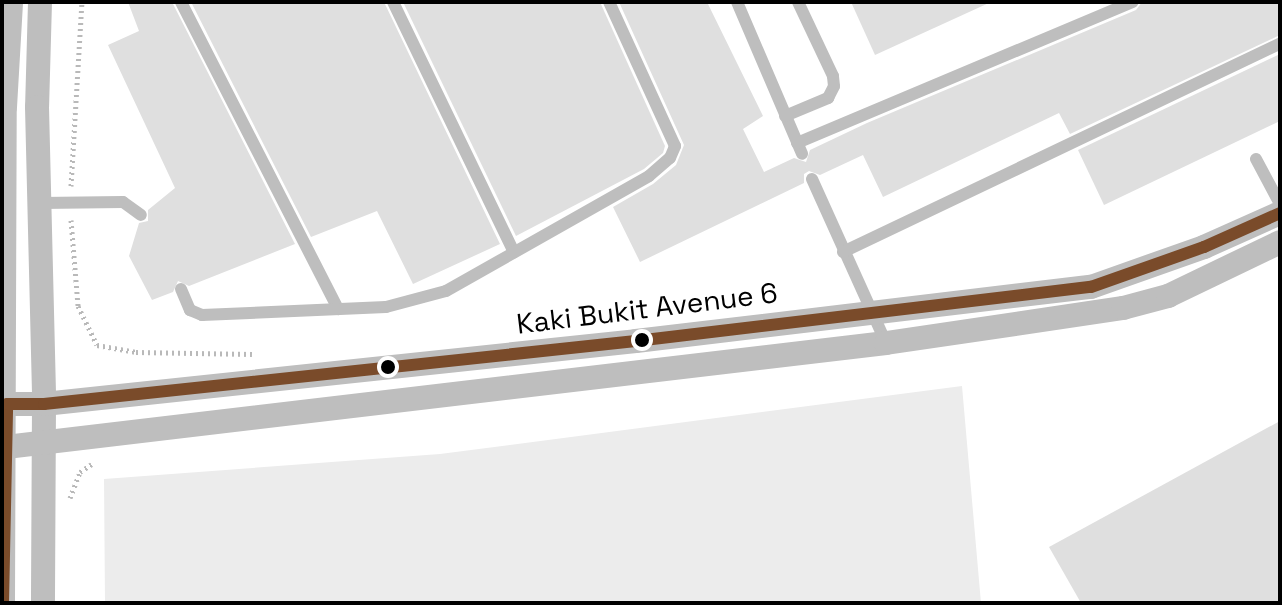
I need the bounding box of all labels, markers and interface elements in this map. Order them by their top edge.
street label: Kaki Bukit Avenue 6 [514,275,780,341]
unlabelled marker [634,332,650,348]
unlabelled marker [380,359,396,375]

